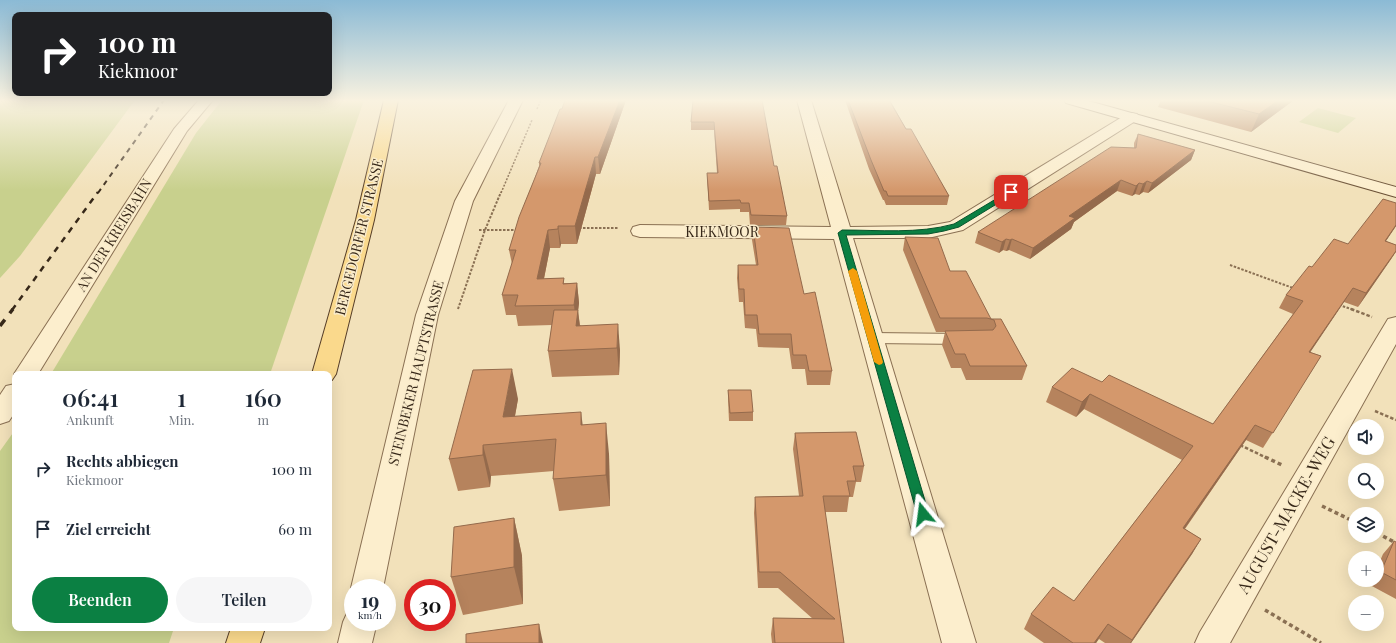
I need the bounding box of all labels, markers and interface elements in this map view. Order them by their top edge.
text: 100 m [98,23,177,60]
icon: right [32,28,84,80]
text: Kiekmoor [98,59,178,83]
street label: BERGEDORFER STRASSE [330,157,387,317]
street label: AN DER KREISBAHN [71,175,156,296]
pin [994,175,1028,209]
icon: arrive [1000,181,1022,203]
street label: KIEKMOOR [685,222,760,241]
street label: STEINBEKER HAUPTSTRASSE [383,278,448,467]
text: 06:41 [62,381,118,413]
text: 1 [177,381,186,413]
text: 160 [245,381,282,413]
text: Ankunft [67,411,114,428]
text: Min. [168,411,195,428]
text: m [258,411,269,428]
map controls [1348,419,1384,631]
button: sound [1348,419,1384,455]
street label: AUGUST-MACKE-WEG [1231,432,1339,598]
text: Rechts abbiegen [66,451,179,471]
icon: right [32,458,54,480]
text: 100 m [271,459,312,479]
button: search [1348,463,1384,499]
text: Kiekmoor [66,471,124,488]
position arrow [902,493,944,535]
button: layers [1348,507,1384,543]
icon: arrive [32,518,54,540]
text: Ziel erreicht [66,519,151,539]
text: 60 m [278,519,312,539]
button: + [1348,551,1384,587]
button: Beenden [32,577,168,623]
button: Teilen [176,577,312,623]
speed limit sign: 30 [404,579,456,631]
text: 19 [361,586,379,613]
button: − [1348,595,1384,631]
text: km/h [358,608,382,622]

